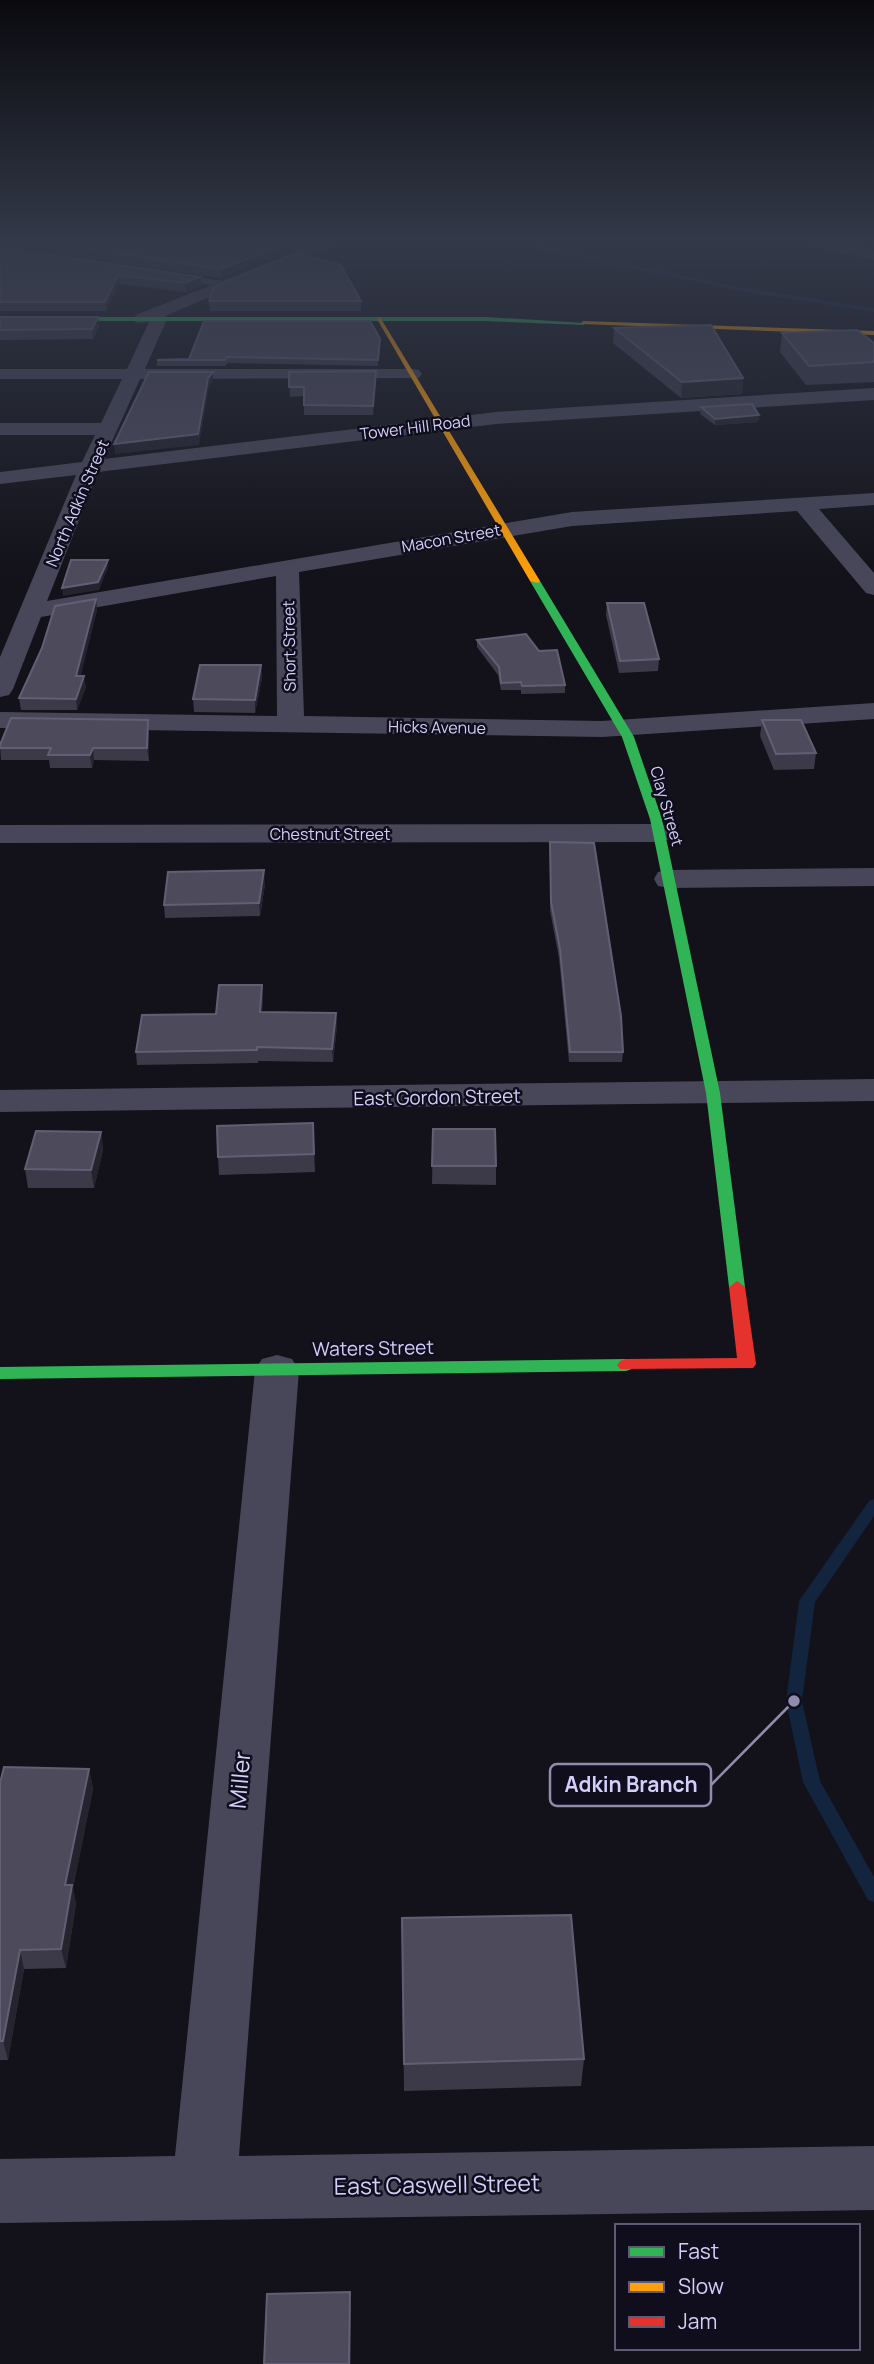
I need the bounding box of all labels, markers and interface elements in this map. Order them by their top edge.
street label: Tower Hill Road [359,409,471,445]
street label: North Adkin Street [40,436,114,570]
street label: Macon Street [400,518,502,558]
street label: Short Street [277,600,301,692]
street label: Hicks Avenue [388,715,486,739]
street label: Clay Street [645,763,689,849]
street label: Chestnut Street [270,823,390,845]
street label: East Gordon Street [353,1083,521,1111]
street label: Waters Street [312,1334,434,1362]
street label: Miller [221,1750,257,1810]
callout: Adkin Branch [550,1764,711,1806]
text: Adkin Branch [564,1770,698,1798]
street label: East Caswell Street [334,2166,540,2202]
legend [615,2224,860,2350]
text: Fast [678,2237,719,2265]
text: Slow [678,2272,724,2300]
text: Jam [678,2307,717,2335]

